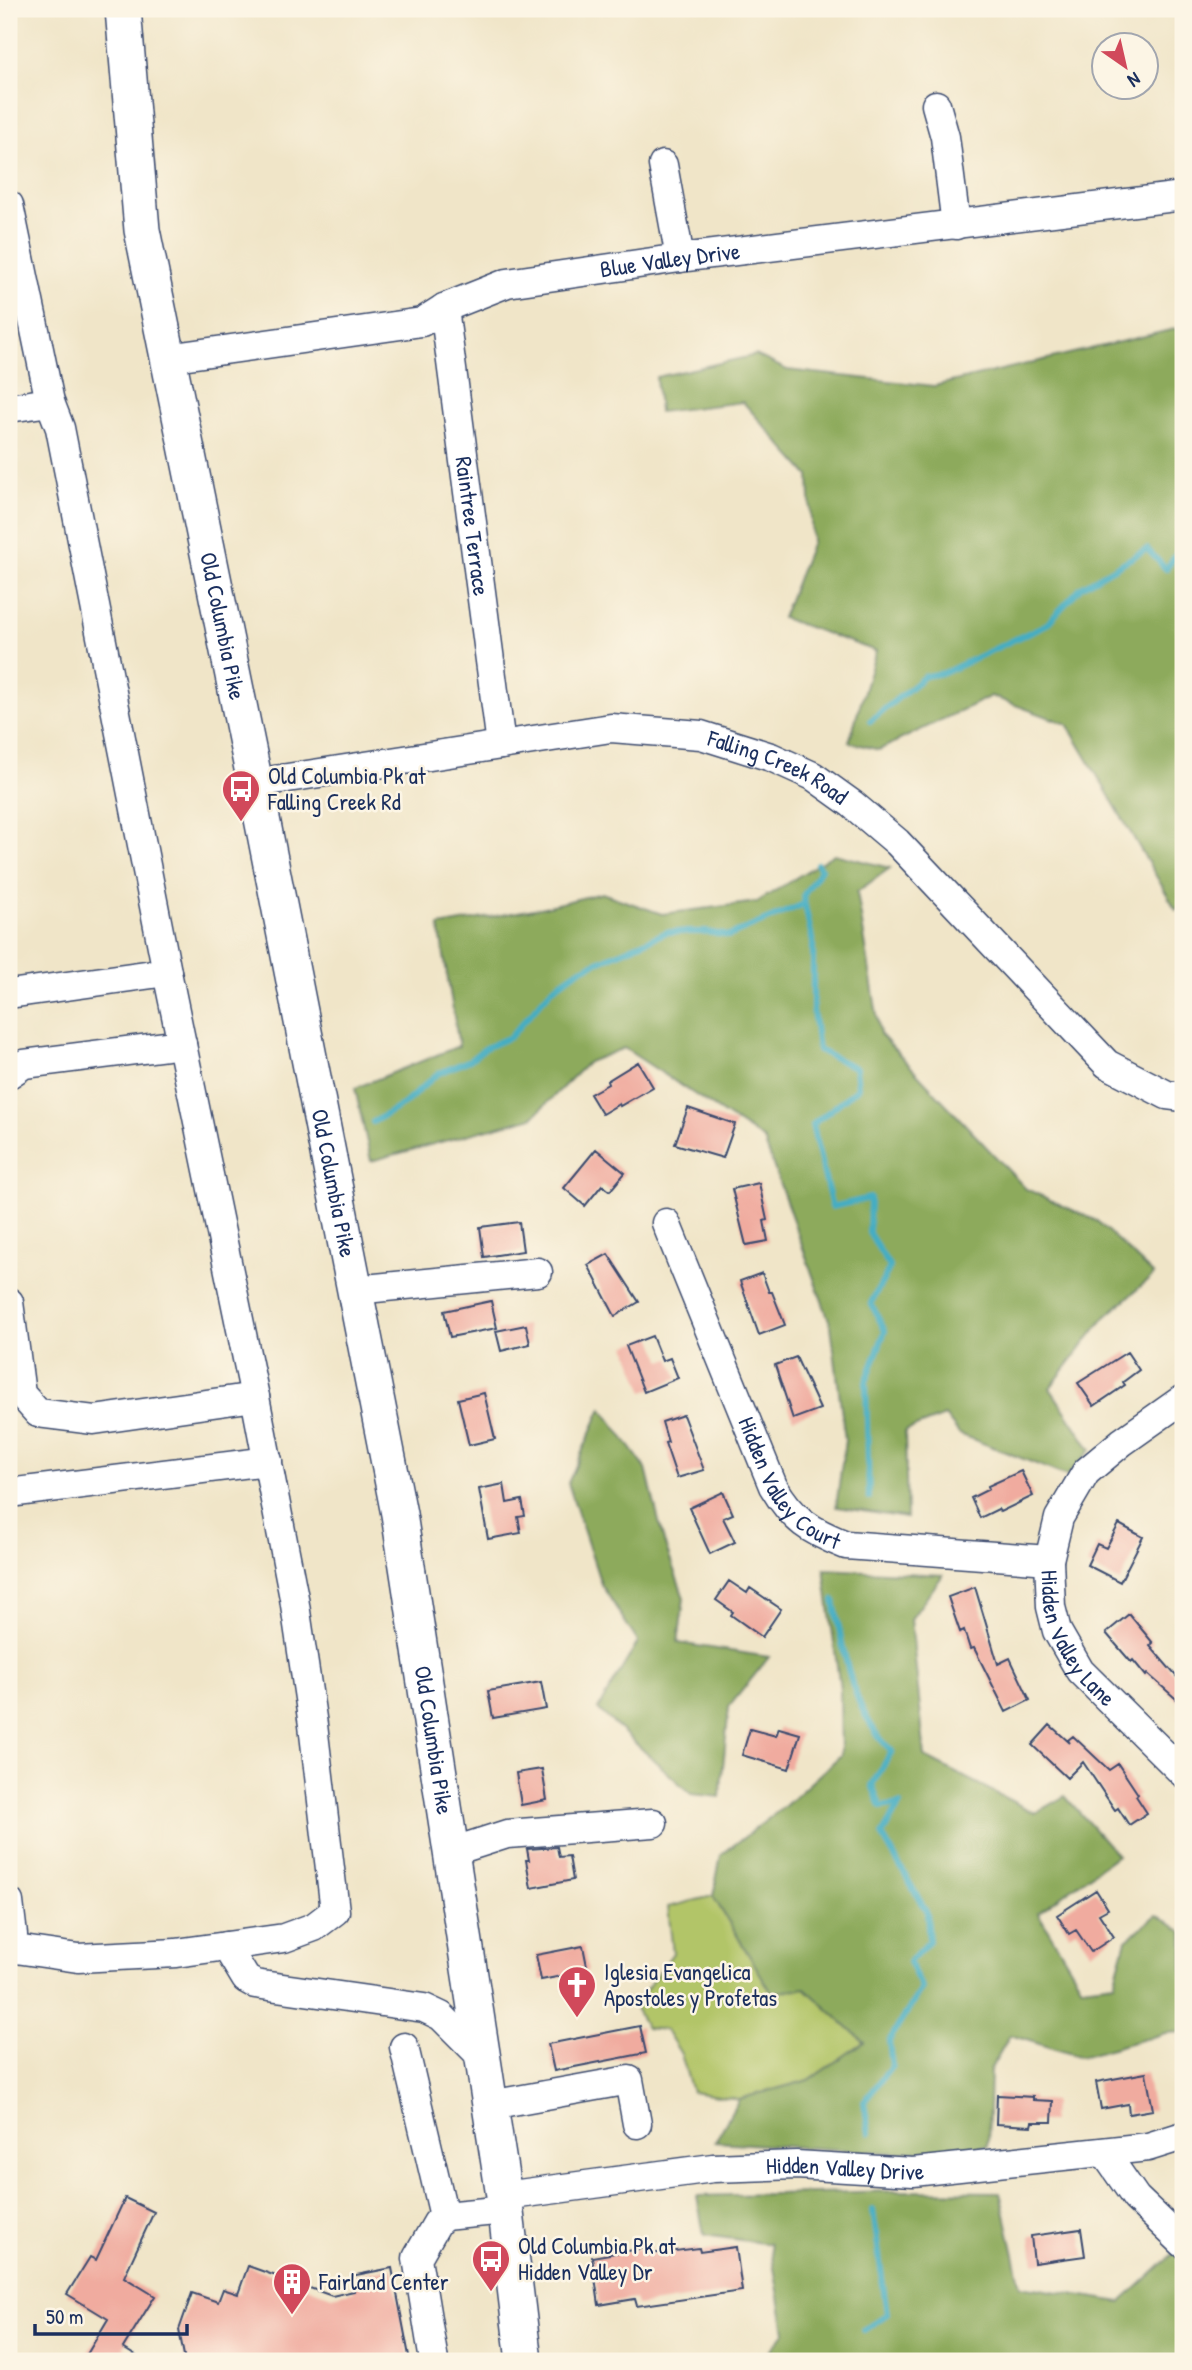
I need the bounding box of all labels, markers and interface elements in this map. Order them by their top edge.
north arrow [1090,32,1160,102]
text: N [1123,66,1146,94]
street label: Blue Valley Drive [598,235,742,284]
street label: Raintree Terrace [449,455,497,598]
street label: Old Columbia Pike [193,549,254,702]
street label: Falling Creek Road [703,722,854,811]
place label: Old Columbia Pk at Falling Creek Rd [267,760,427,817]
bus stop icon: Old Columbia Pk at Falling Creek Rd [220,768,262,823]
street label: Old Columbia Pike [305,1106,364,1260]
street label: Hidden Valley Court [731,1412,847,1557]
street label: Hidden Valley Lane [1034,1569,1123,1713]
street label: Old Columbia Pike [408,1664,461,1816]
place label: Iglesia Evangelica Apostoles y Profetas [604,1956,777,2013]
church icon: Iglesia Evangelica Apostoles y Profetas [556,1964,598,2019]
street label: Hidden Valley Drive [765,2149,925,2187]
place label: Old Columbia Pk at Hidden Valley Dr [518,2230,677,2287]
bus stop icon: Old Columbia Pk at Hidden Valley Dr [470,2238,512,2293]
building icon: Fairland Center [271,2261,313,2316]
place label: Fairland Center [318,2266,449,2297]
scale bar [35,2293,187,2337]
text: 50 m [46,2302,83,2331]

